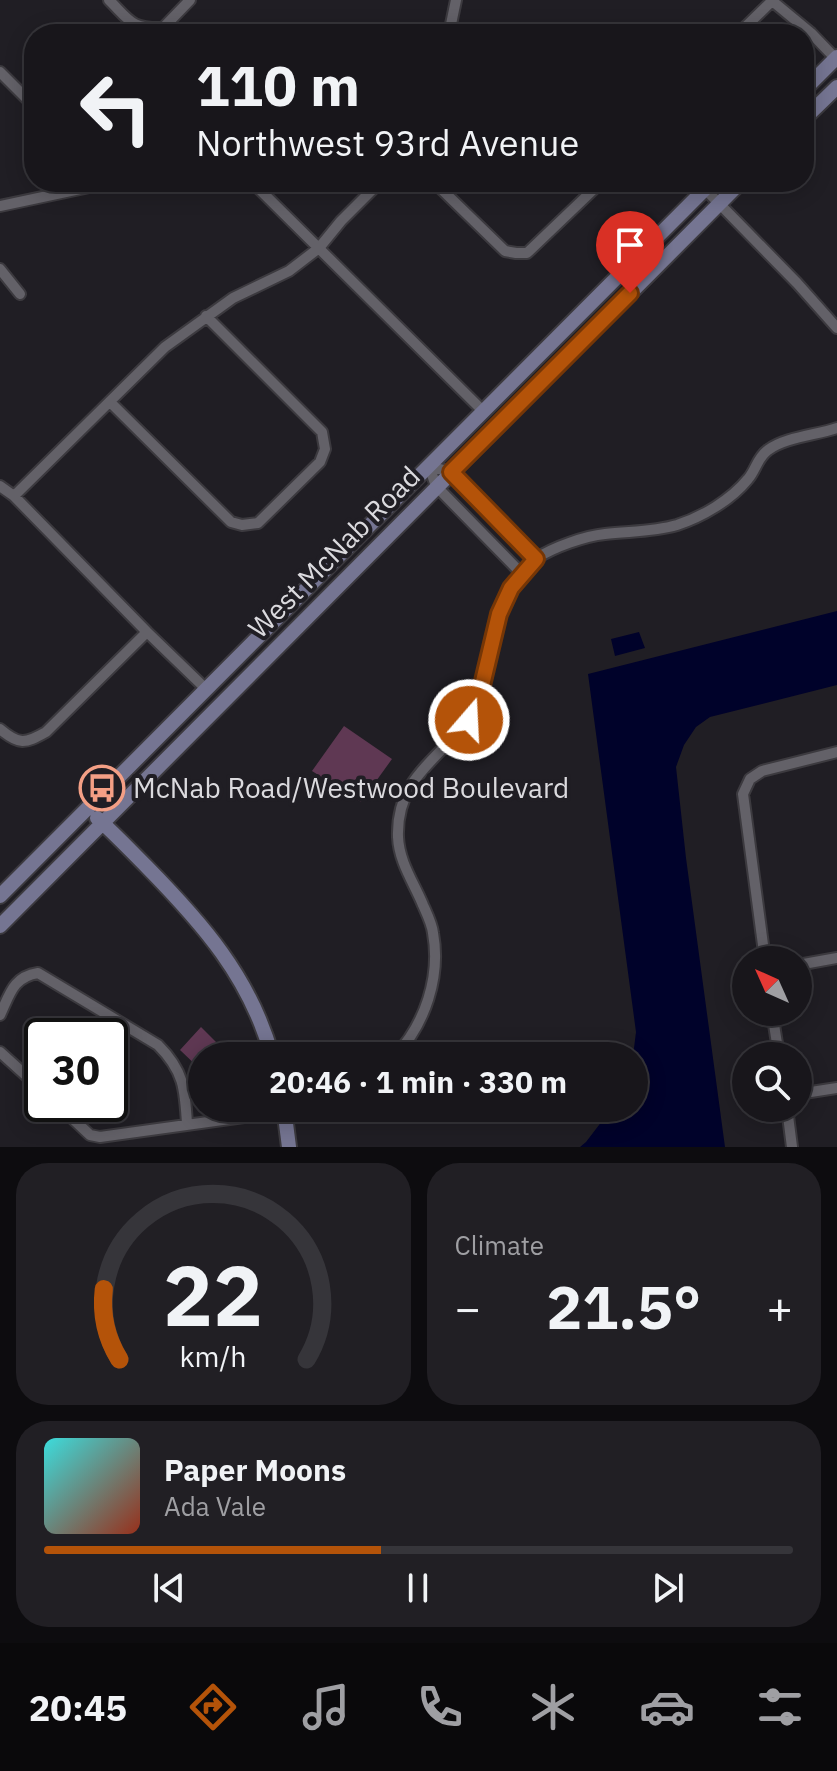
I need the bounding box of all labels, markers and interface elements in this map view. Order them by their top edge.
text: 110 m [196,49,360,121]
icon: left [64,56,168,160]
text: Northwest 93rd Avenue [196,119,579,166]
pin [596,211,664,293]
icon: arrive [608,223,652,267]
street label: West McNab Road [240,458,428,646]
position arrow [427,678,511,762]
bus stop icon: McNab Road/Westwood Boulevard [78,764,126,812]
place label: McNab Road/Westwood Boulevard [133,769,569,806]
north arrow [732,946,812,1026]
map controls [732,946,812,1122]
speed limit sign: 30 [24,1018,128,1122]
button: search [732,1042,812,1122]
text: 20:46 · 1 min · 330 m [269,1062,567,1101]
text: Climate [455,1228,544,1262]
text: 22 [163,1241,263,1349]
text: 21.5° [546,1267,701,1346]
text: − [455,1279,481,1336]
text: + [767,1279,793,1336]
text: km/h [180,1338,247,1375]
text: Paper Moons [164,1450,346,1489]
text: Ada Vale [164,1489,266,1523]
icon: previous [147,1566,191,1610]
icon: pause [396,1566,440,1610]
icon: next [646,1566,690,1610]
icon: directions [185,1679,241,1735]
icon: music [298,1679,354,1735]
icon: phone [412,1679,468,1735]
icon: climate [525,1679,581,1735]
icon: car [639,1679,695,1735]
icon: filters [752,1679,808,1735]
text: 20:45 [29,1684,127,1731]

